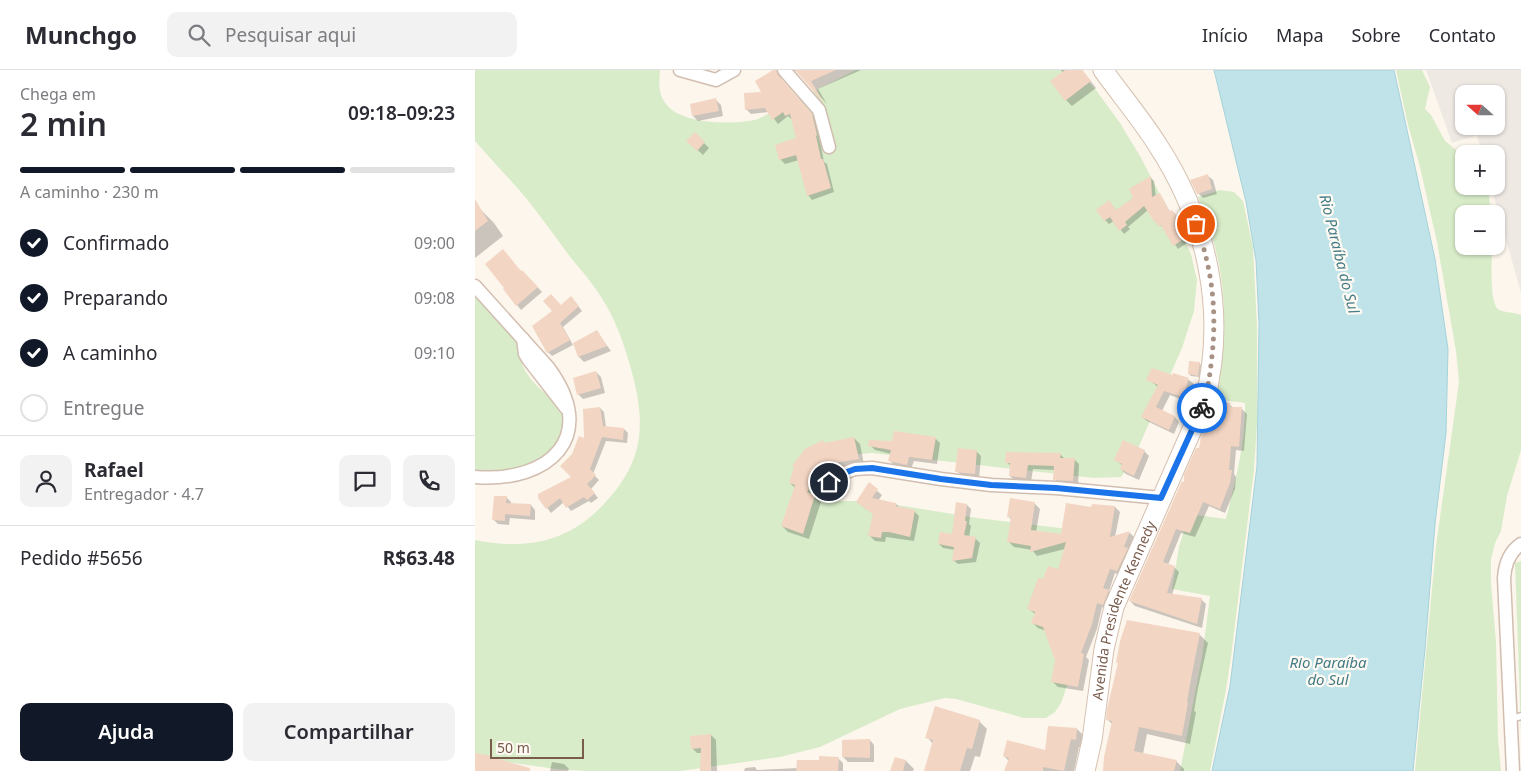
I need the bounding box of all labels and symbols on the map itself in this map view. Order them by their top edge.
north arrow [1455,85,1505,135]
water label: Rio Paraíba do Sul [1315,192,1365,317]
pin [1175,203,1217,245]
courier [1177,383,1227,433]
pin [808,461,850,503]
street label: Avenida Presidente Kennedy [1087,517,1160,701]
water label: Rio Paraíba do Sul [1289,652,1367,689]
scale bar [490,736,584,759]

